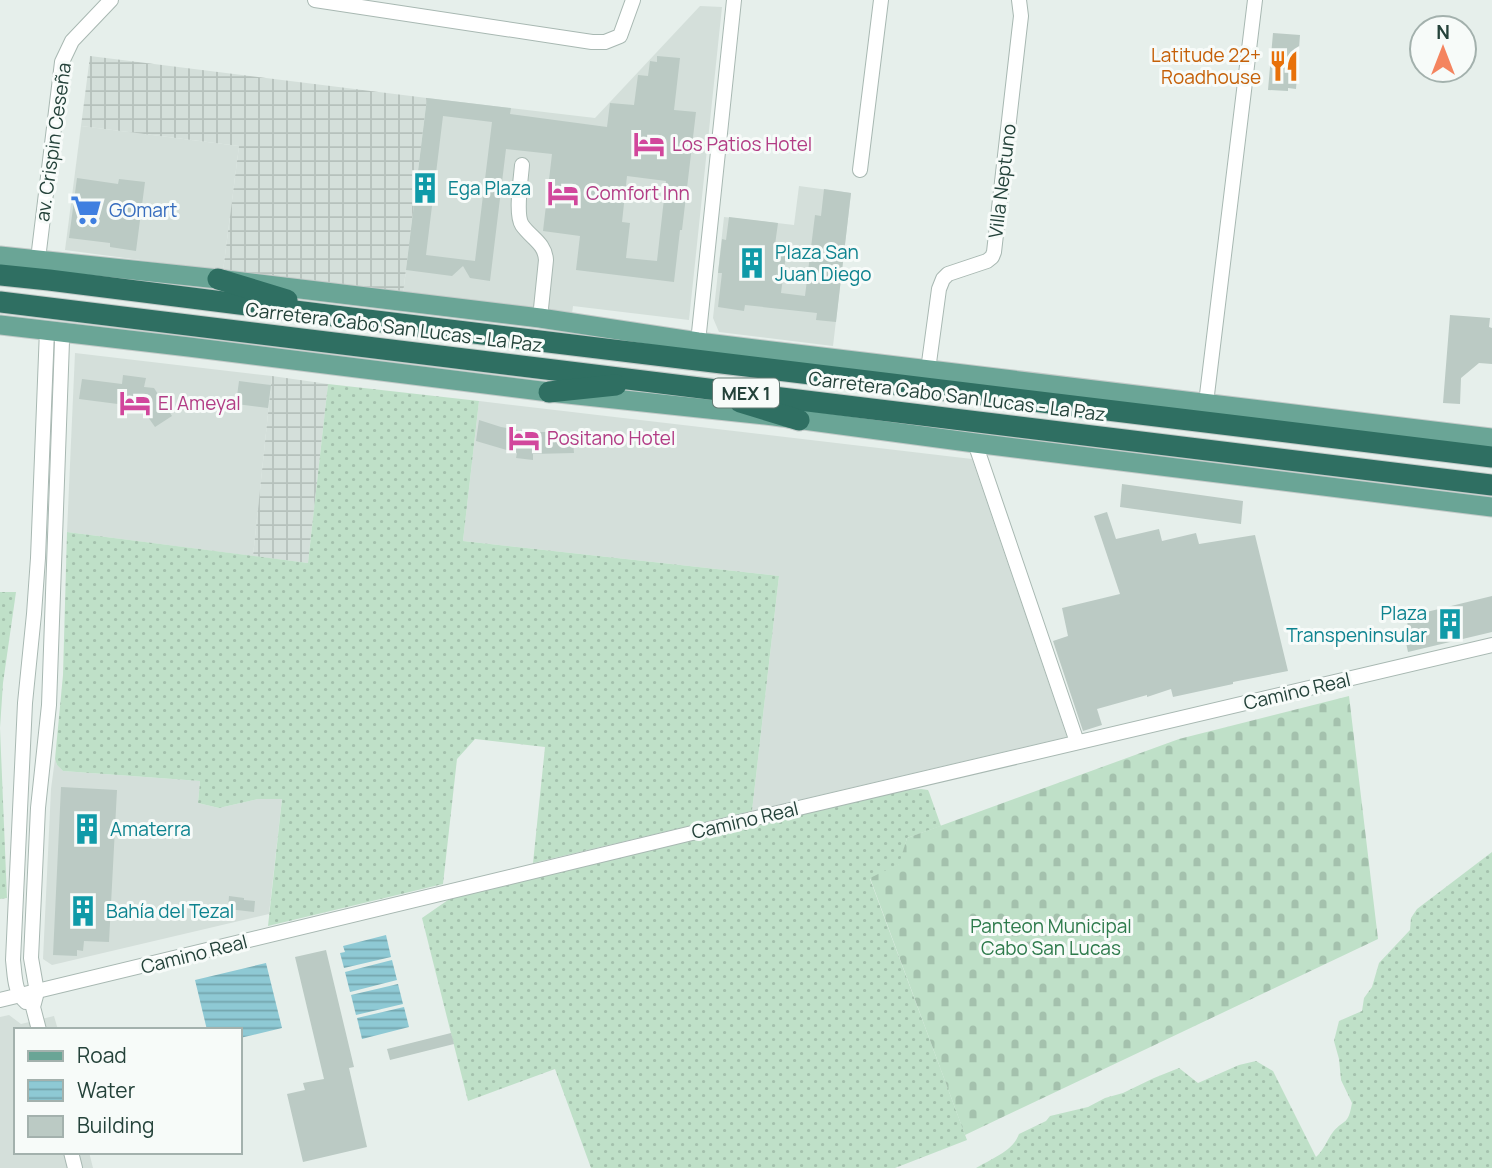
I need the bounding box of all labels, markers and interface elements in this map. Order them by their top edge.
north arrow [1408,14,1478,84]
text: N [1436,19,1450,45]
place label: Latitude 22+ Roadhouse [1151,42,1261,90]
restaurant icon: Latitude 22+ Roadhouse [1267,49,1301,83]
street label: av. Crispin Ceseña [29,61,77,223]
street label: Villa Neptuno [982,122,1022,240]
hotel icon: Los Patios Hotel [632,127,666,161]
place label: Los Patios Hotel [672,131,812,157]
building icon: Ega Plaza [408,171,442,205]
place label: Ega Plaza [448,175,531,201]
hotel icon: Comfort Inn [546,176,580,210]
place label: Comfort Inn [586,180,690,206]
supermarket icon: GOmart [69,193,103,227]
place label: GOmart [109,197,177,223]
place label: Plaza San Juan Diego [775,239,872,287]
building icon: Plaza San Juan Diego [735,246,769,280]
street label: Carretera Cabo San Lucas - La Paz [244,296,544,358]
street label: Carretera Cabo San Lucas - La Paz [807,365,1107,427]
road number: MEX 1 [713,379,779,408]
hotel icon: El Ameyal [118,386,152,420]
place label: El Ameyal [158,390,241,416]
hotel icon: Positano Hotel [507,421,541,455]
place label: Positano Hotel [547,425,675,451]
place label: Plaza Transpeninsular [1286,600,1427,648]
building icon: Plaza Transpeninsular [1433,607,1467,641]
street label: Camino Real [1241,666,1353,716]
street label: Camino Real [689,795,801,845]
building icon: Amaterra [70,812,104,846]
place label: Amaterra [110,816,191,842]
building icon: Bahía del Tezal [66,894,100,928]
place label: Bahía del Tezal [106,898,234,924]
park label: Panteon Municipal Cabo San Lucas [970,913,1132,961]
street label: Camino Real [138,928,250,980]
legend [14,1028,242,1154]
text: Road [77,1041,127,1069]
text: Water [77,1076,136,1104]
text: Building [77,1111,154,1139]

